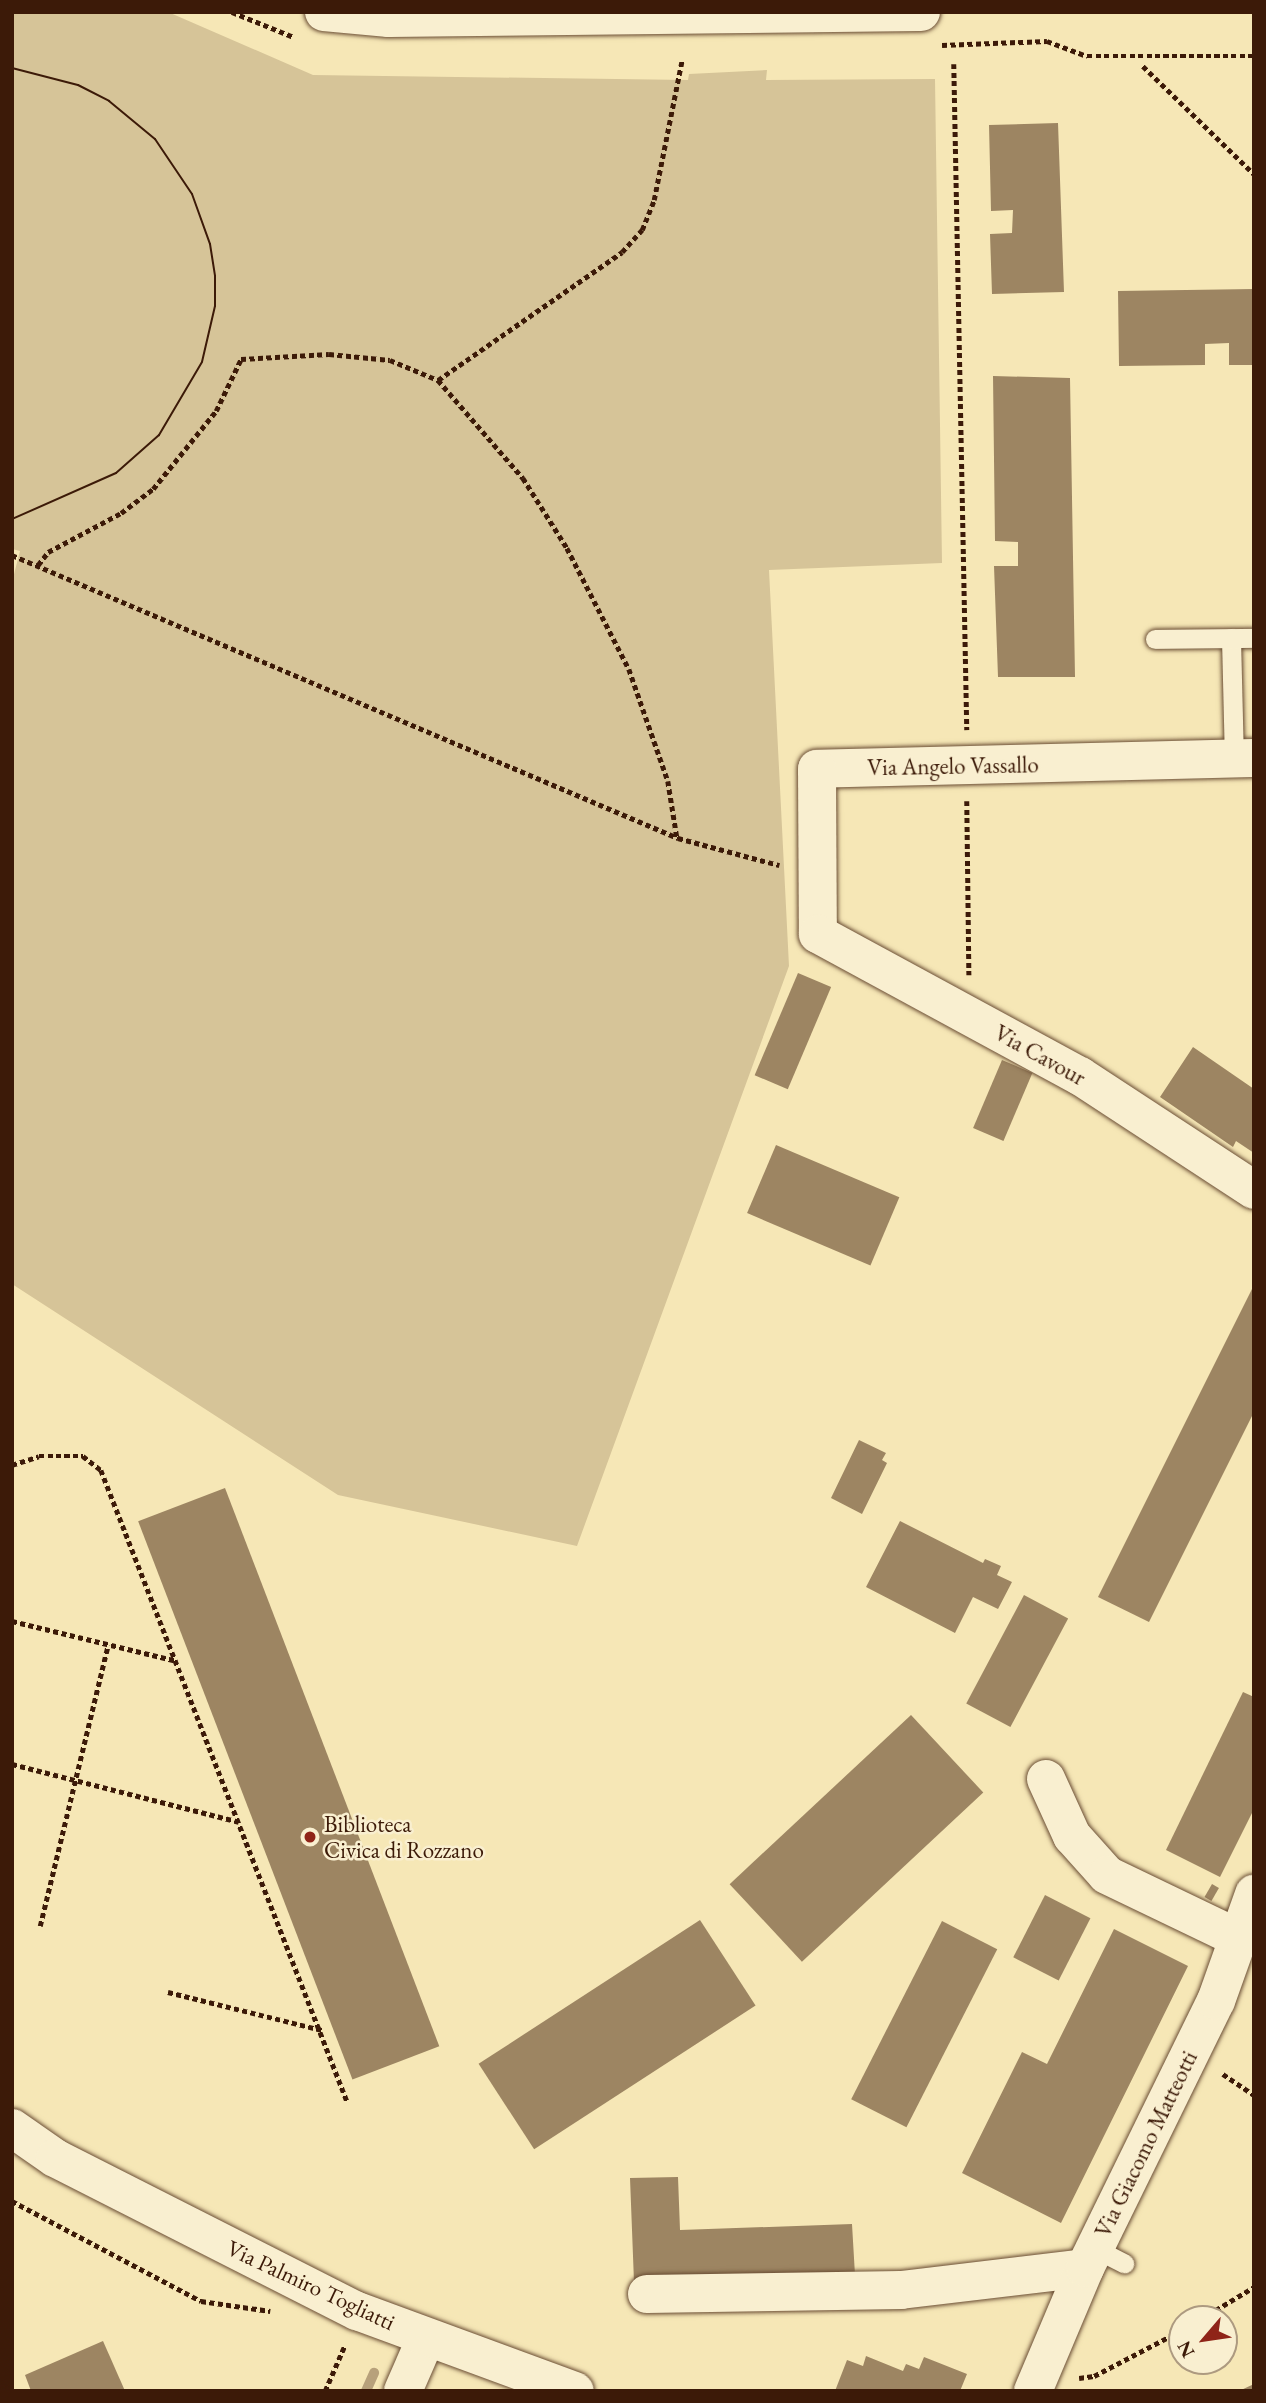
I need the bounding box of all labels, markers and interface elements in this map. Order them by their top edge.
street label: Via Angelo Vassallo [867,751,1039,781]
street label: Via Cavour [990,1019,1090,1091]
place label: Biblioteca Civica di Rozzano [324,1810,484,1864]
marker: Biblioteca Civica di Rozzano [302,1829,318,1845]
street label: Via Giacomo Matteotti [1089,2046,1203,2242]
street label: Via Palmiro Togliatti [222,2234,400,2336]
north arrow [1168,2305,1238,2375]
text: N [1171,2337,1201,2362]

